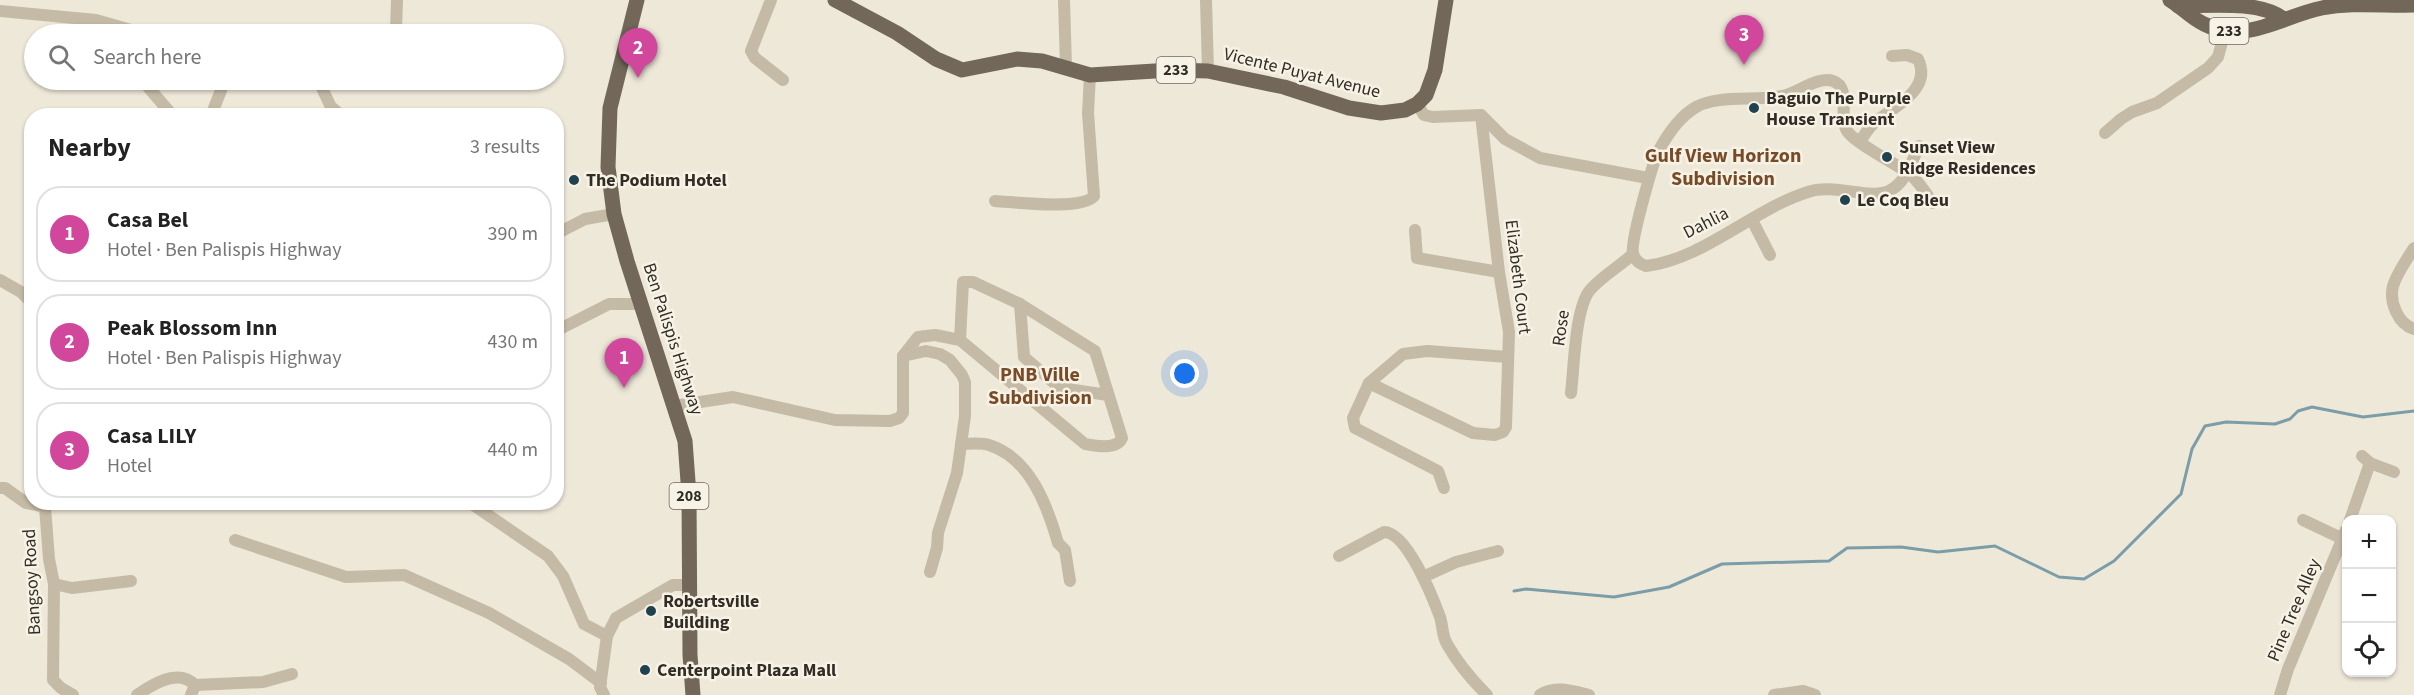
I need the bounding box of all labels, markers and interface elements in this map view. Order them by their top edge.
pin: 3 [1724,16,1764,65]
road number: 233 [2210,18,2248,44]
search box [24,24,564,90]
pin: 2 [618,28,658,78]
icon: search [45,41,78,74]
text: Search here [93,41,201,73]
street label: Vicente Puyat Avenue [1221,41,1383,105]
road number: 233 [1156,57,1196,83]
place label: Baguio The Purple House Transient [1766,86,1911,132]
marker: Baguio The Purple House Transient [1747,101,1761,115]
text: Nearby [48,129,131,166]
text: 3 results [470,133,540,161]
place label: Sunset View Ridge Residences [1899,135,2036,181]
district label: Gulf View Horizon Subdivision [1645,142,1801,193]
marker: Sunset View Ridge Residences [1880,150,1894,164]
place label: The Podium Hotel [586,168,727,193]
marker: The Podium Hotel [567,173,581,187]
place label: Le Coq Bleu [1857,188,1949,213]
marker: Le Coq Bleu [1838,193,1852,207]
street label: Dahlia [1679,201,1733,245]
text: Casa Bel [107,204,188,236]
street label: Elizabeth Court [1499,218,1537,336]
text: 1 [64,220,75,248]
text: 390 m [488,220,538,248]
text: Hotel · Ben Palispis Highway [107,236,342,264]
street label: Ben Palispis Highway [637,260,710,419]
street label: Rose [1546,308,1576,348]
text: Peak Blossom Inn [107,312,277,344]
text: 2 [64,328,75,356]
text: 430 m [488,328,538,356]
pin: 1 [604,338,644,388]
text: Hotel · Ben Palispis Highway [107,344,342,372]
your location [1170,359,1199,388]
district label: PNB Ville Subdivision [988,361,1092,412]
text: Casa LILY [107,420,196,452]
text: 3 [64,436,75,464]
text: 440 m [488,436,538,464]
text: Hotel [107,452,152,480]
road number: 208 [670,483,708,509]
map controls [2342,515,2396,677]
button: + [2342,515,2396,569]
street label: Bangsoy Road [17,528,47,636]
street label: Pine Tree Alley [2261,554,2327,665]
button: − [2342,569,2396,623]
place label: Robertsville Building [663,589,759,635]
marker: Robertsville Building [644,604,658,618]
button: locate [2342,623,2396,677]
place label: Centerpoint Plaza Mall [657,658,836,683]
marker: Centerpoint Plaza Mall [638,663,652,677]

